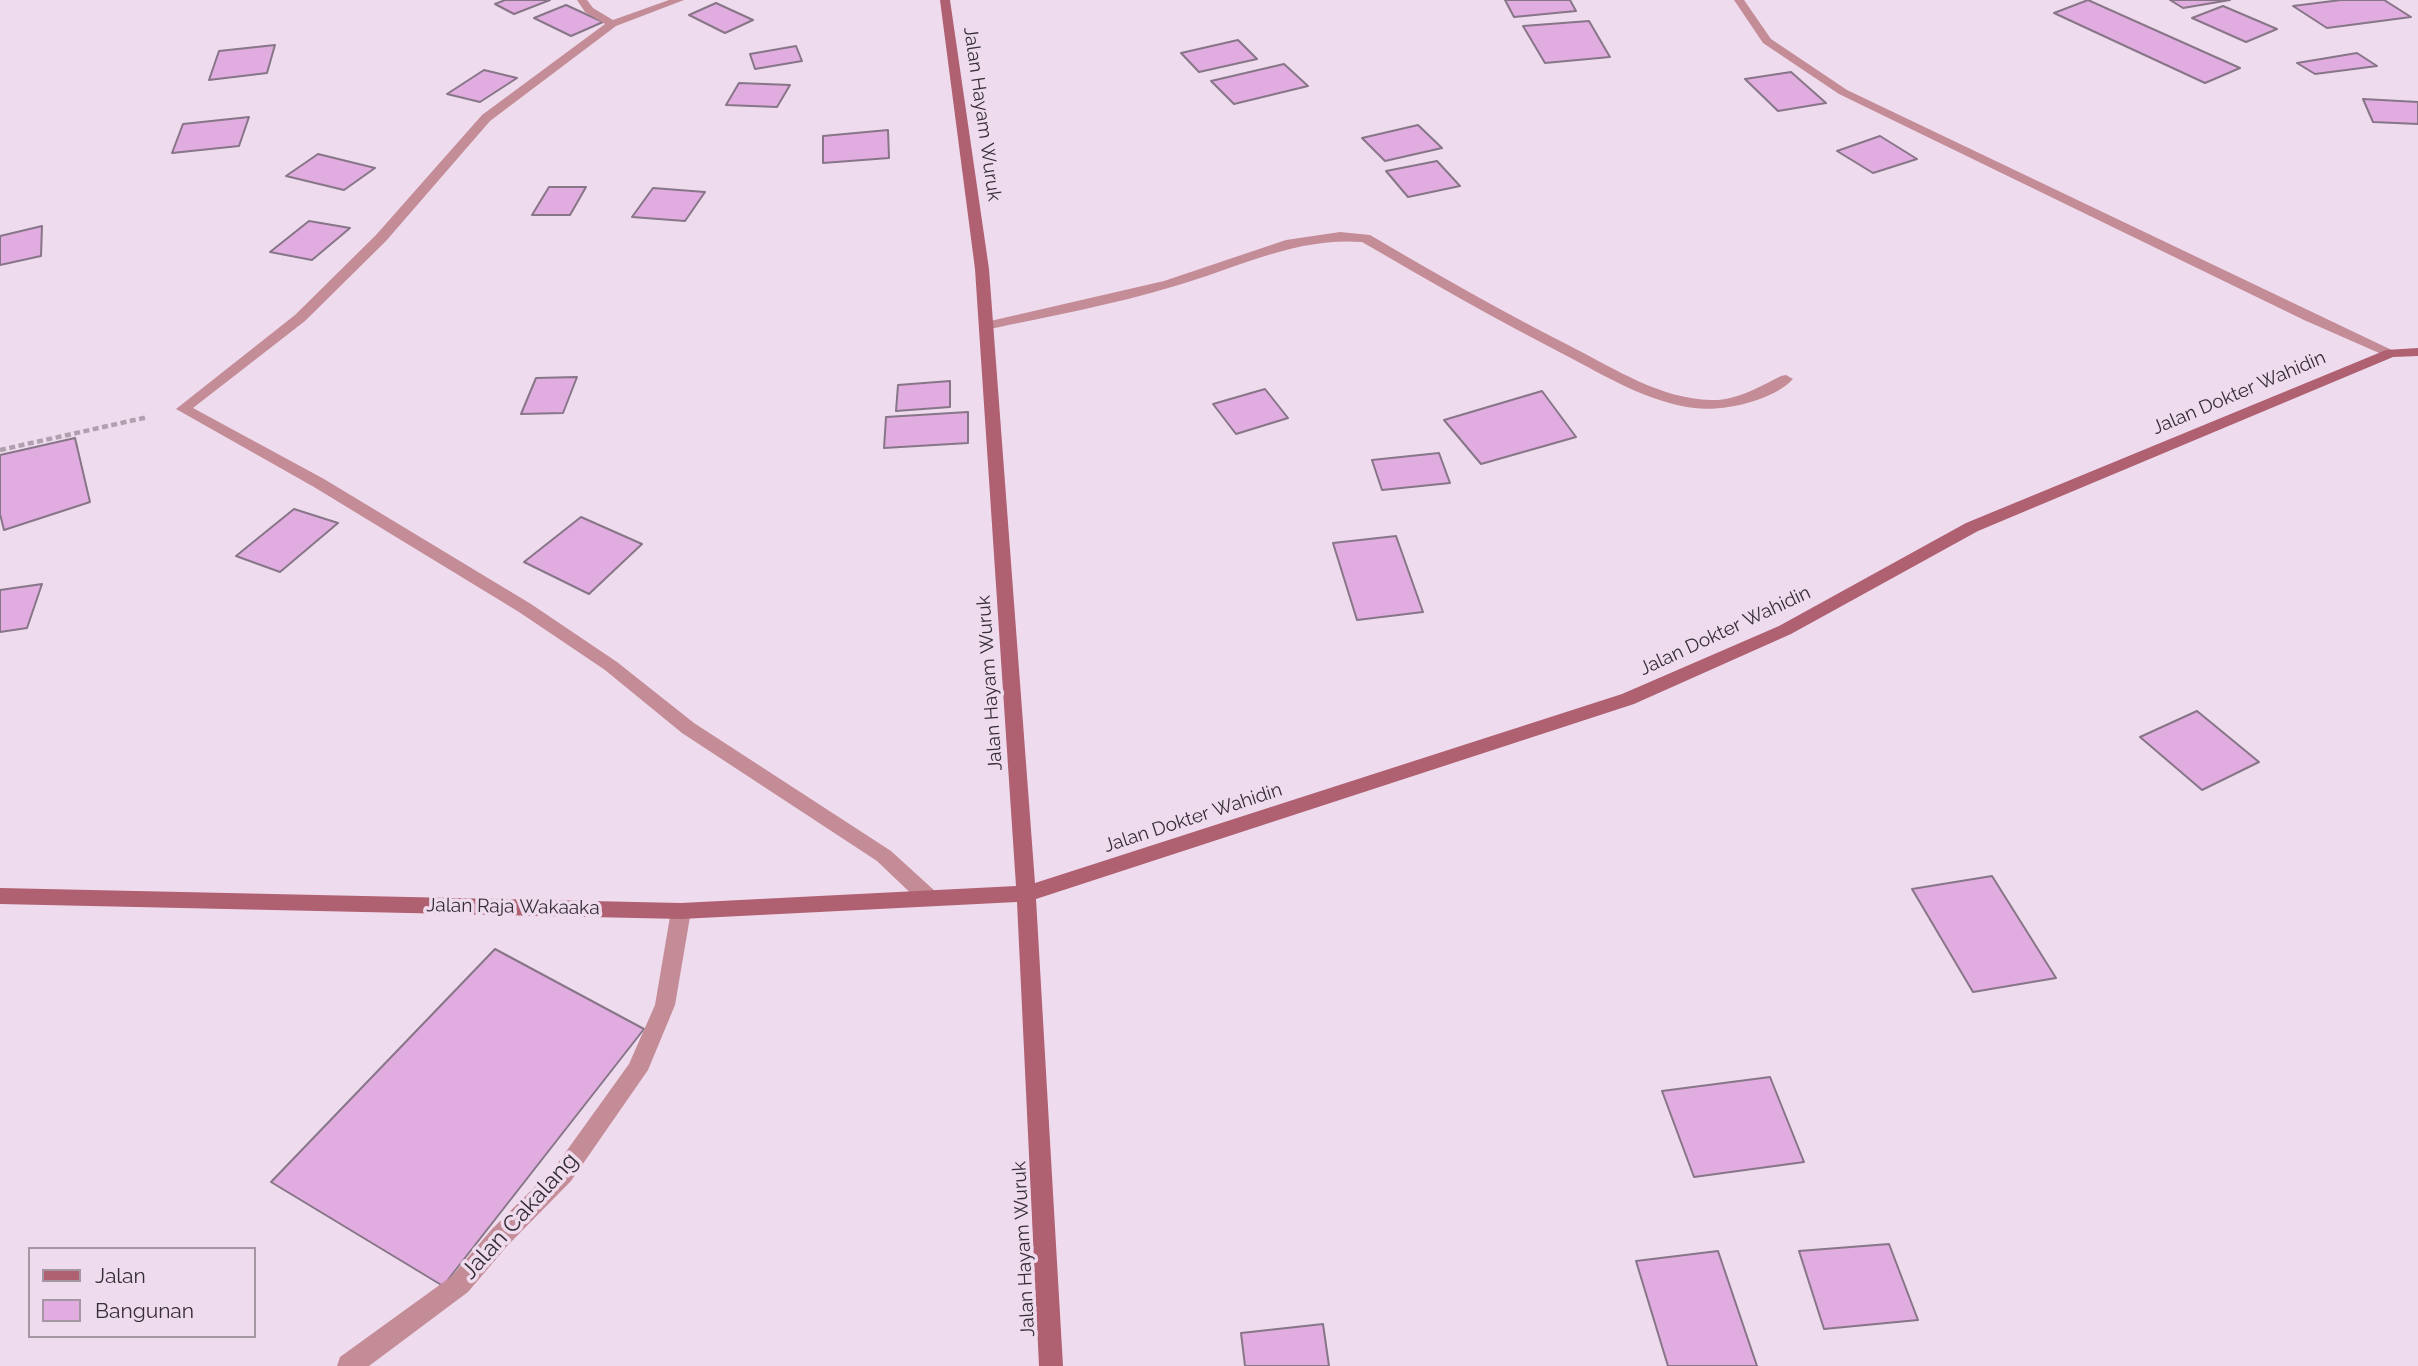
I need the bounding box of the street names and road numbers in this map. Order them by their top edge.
street label: Jalan Hayam Wuruk [958,25,1006,203]
street label: Jalan Dokter Wahidin [2149,346,2329,440]
street label: Jalan Dokter Wahidin [1636,581,1814,681]
street label: Jalan Hayam Wuruk [972,594,1008,772]
street label: Jalan Dokter Wahidin [1101,778,1285,858]
street label: Jalan Raja Wakaaka [426,894,600,920]
street label: Jalan Cakalang [456,1147,584,1285]
street label: Jalan Hayam Wuruk [1008,1161,1040,1337]

